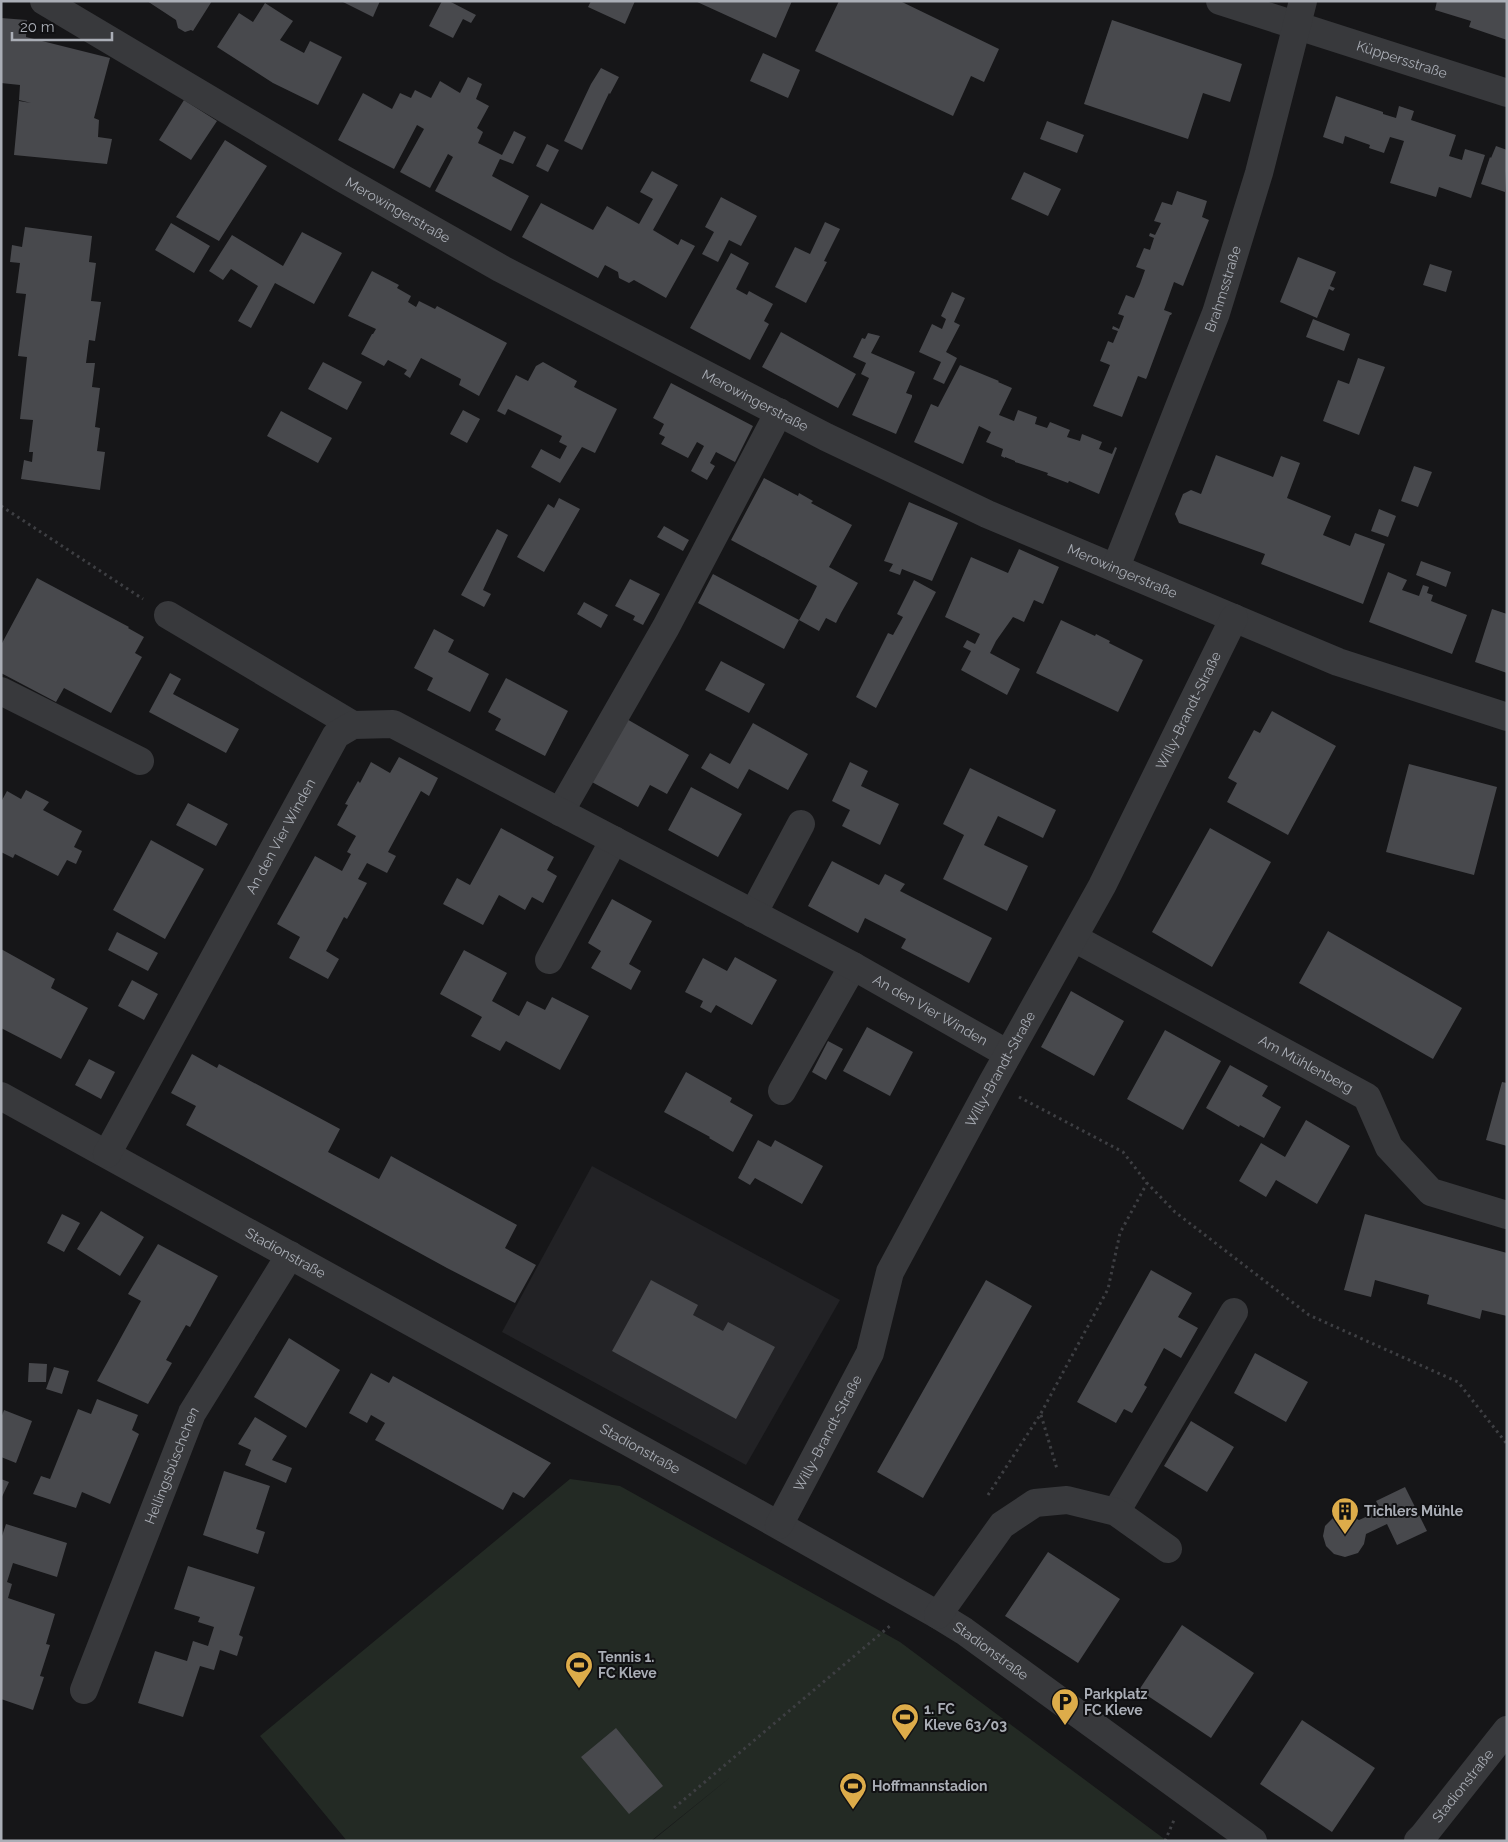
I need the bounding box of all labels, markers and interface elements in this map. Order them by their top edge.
scale bar [12,10,112,42]
text: 20 m [20,18,55,36]
street label: Küppersstraße [1355,37,1449,81]
street label: Merowingerstraße [343,174,453,246]
street label: Brahmsstraße [1201,244,1244,334]
street label: Merowingerstraße [699,366,811,434]
street label: Merowingerstraße [1065,541,1180,601]
street label: Willy-Brandt-Straße [1153,649,1224,772]
street label: An den Vier Winden [243,776,319,897]
street label: An den Vier Winden [870,971,990,1049]
street label: Willy-Brandt-Straße [962,1008,1038,1129]
street label: Am Mühlenberg [1256,1032,1356,1096]
street label: Stadionstraße [243,1224,328,1281]
street label: Willy-Brandt-Straße [790,1372,865,1494]
street label: Hellingsbüschchen [141,1404,202,1526]
street label: Stadionstraße [597,1420,683,1477]
building icon: Tichlers Mühle [1330,1496,1360,1535]
place label: Tichlers Mühle [1364,1503,1464,1519]
street label: Stadionstraße [950,1618,1032,1683]
place label: Tennis 1. FC Kleve [598,1649,657,1681]
sports icon: Tennis 1. FC Kleve [564,1650,594,1689]
place label: Parkplatz FC Kleve [1084,1686,1148,1718]
parking icon: Parkplatz FC Kleve [1050,1687,1080,1726]
place label: 1. FC Kleve 63/03 [924,1701,1007,1733]
sports icon: 1. FC Kleve 63/03 [890,1702,920,1741]
street label: Stadionstraße [1429,1746,1497,1826]
sports icon: Hoffmannstadion [838,1771,868,1810]
place label: Hoffmannstadion [872,1778,988,1794]

